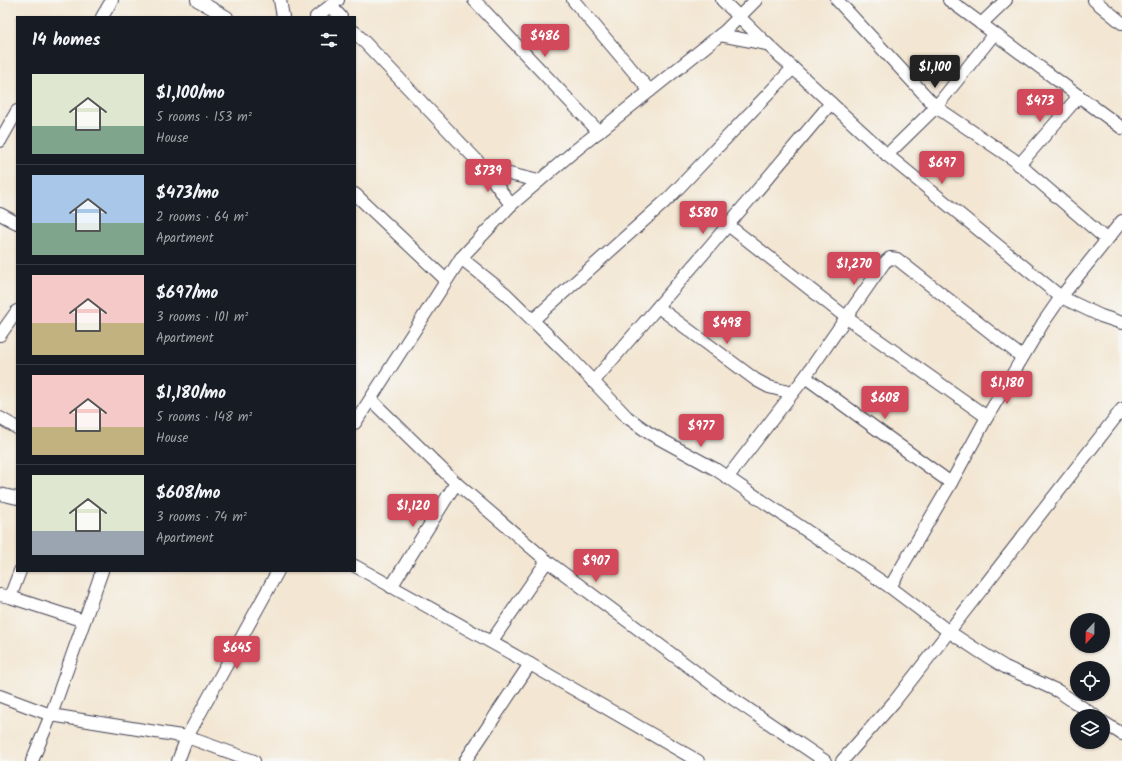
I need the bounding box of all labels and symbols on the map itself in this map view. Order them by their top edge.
pin: $486 [521,24,569,58]
pin: $1,100 [902,55,968,89]
pin: $473 [1016,89,1064,123]
pin: $697 [918,151,966,185]
pin: $739 [464,159,512,193]
pin: $580 [679,201,727,235]
pin: $1,270 [821,252,887,286]
pin: $498 [703,311,751,345]
pin: $1,180 [974,371,1040,405]
pin: $608 [861,386,909,420]
pin: $977 [677,414,725,448]
pin: $1,120 [380,494,446,528]
pin: $907 [572,549,620,583]
north arrow [1070,613,1110,653]
pin: $645 [213,636,261,670]

